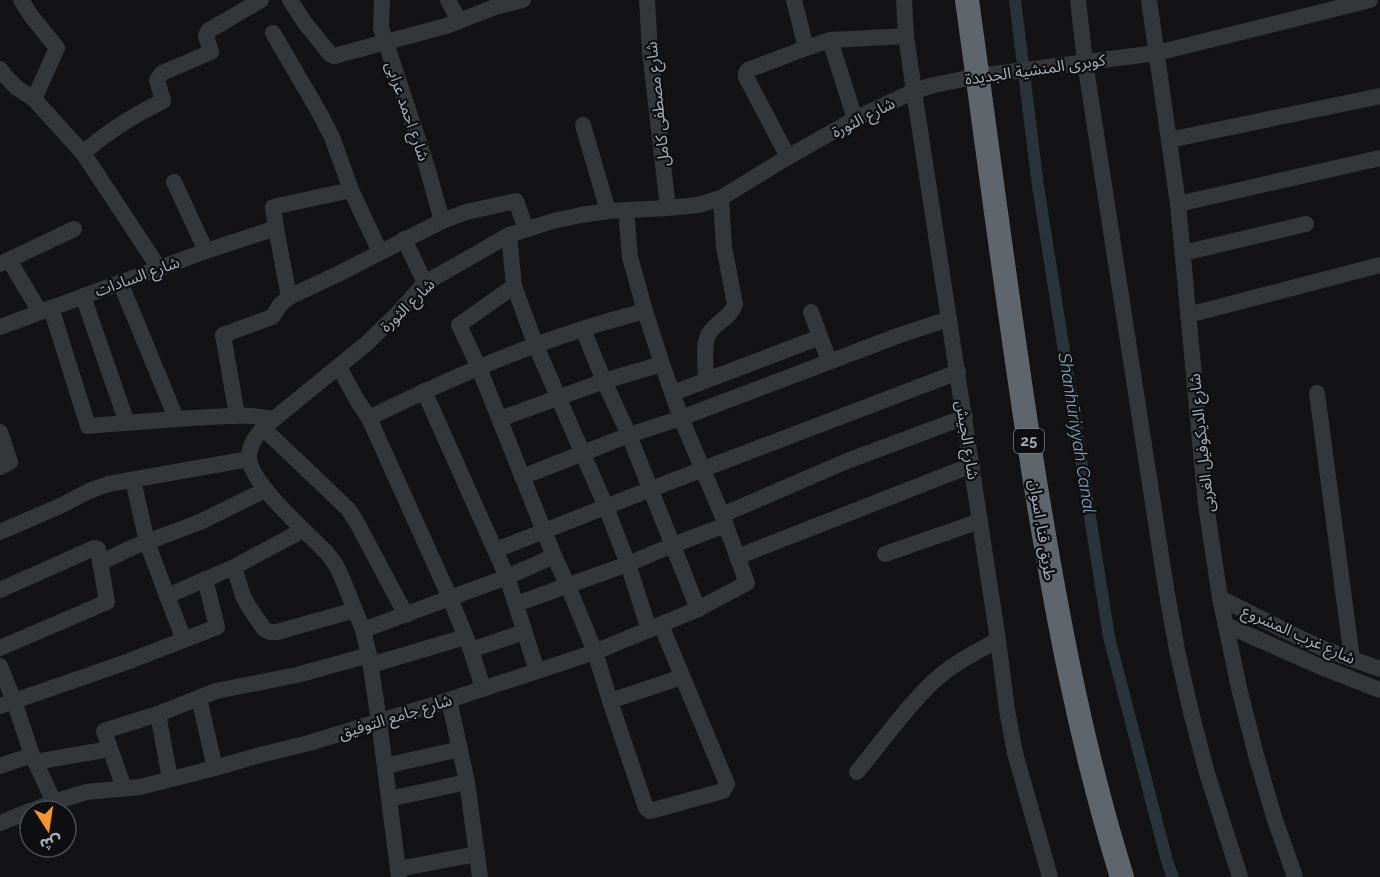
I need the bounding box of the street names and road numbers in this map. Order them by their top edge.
street label: شارع مصطفى كامل [641,40,676,167]
street label: كوبرى المنشية الجديدة [964,50,1107,89]
street label: شارع احمد عرابى [379,59,433,165]
street label: شارع الثورة [828,93,899,144]
street label: شارع السادات [92,252,183,303]
street label: شارع الثورة [376,275,441,338]
street label: شارع الديكوفيل الغربى [1185,372,1221,513]
street label: شارع الجيش [949,399,983,481]
road number: 25 [1014,429,1044,453]
street label: طريق قنا, اسوان [1024,478,1060,582]
street label: شارع غرب المشروع [1238,601,1358,671]
street label: شارع جامع التوفيق [336,690,455,746]

